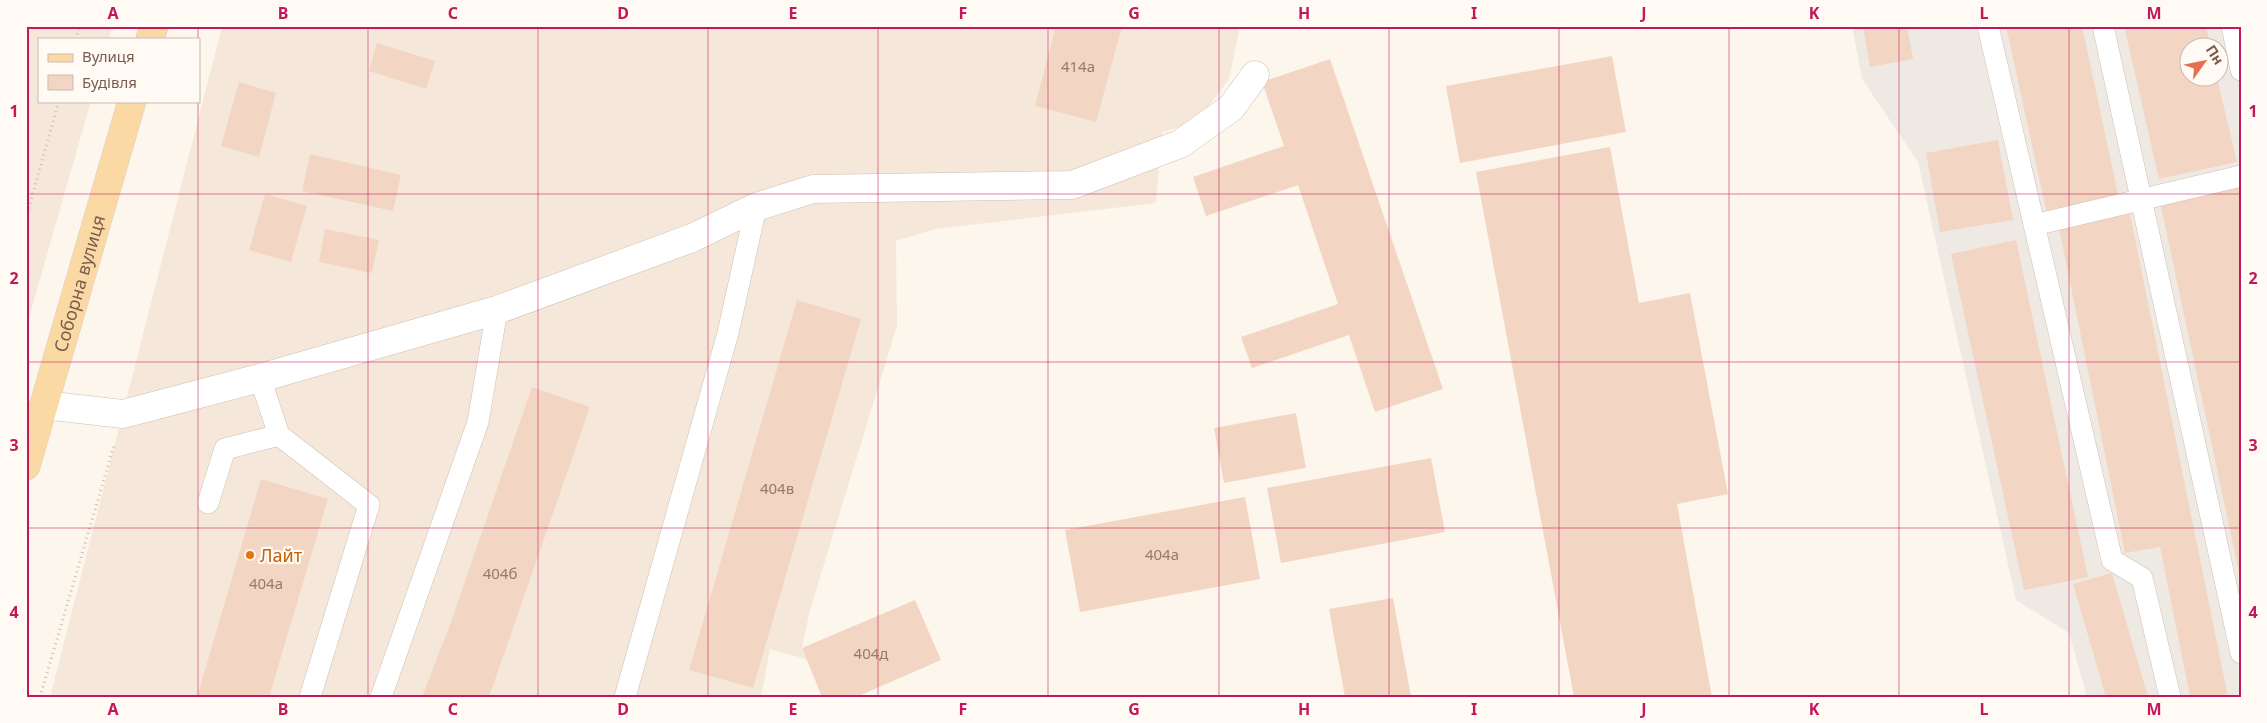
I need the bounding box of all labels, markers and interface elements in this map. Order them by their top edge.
text: A [107,2,119,24]
text: B [278,2,288,24]
text: C [448,2,458,24]
text: D [617,2,629,24]
text: E [789,2,798,24]
text: F [959,2,967,24]
text: G [1128,2,1140,24]
text: H [1298,2,1310,24]
text: I [1471,2,1477,24]
text: J [1639,2,1647,24]
text: K [1809,2,1820,24]
text: L [1980,2,1989,24]
text: M [2146,2,2162,24]
legend [38,38,200,102]
north arrow [2180,38,2230,88]
text: Пн [2202,41,2229,68]
text: Вулиця [82,46,135,66]
house number: 414а [1061,56,1095,76]
text: Будівля [82,72,137,92]
text: 1 [9,100,19,122]
text: 1 [2248,100,2258,122]
street label: Соборна вулиця [48,212,110,355]
text: 2 [9,267,19,289]
text: 2 [2248,267,2258,289]
text: 3 [9,434,19,456]
text: 3 [2248,434,2258,456]
house number: 404в [760,478,794,498]
place label: Лайт [260,543,303,567]
house number: 404а [1145,544,1179,564]
marker: Лайт [244,549,256,561]
house number: 404б [483,563,517,583]
house number: 404а [249,573,283,593]
text: 4 [9,601,19,623]
text: 4 [2248,601,2258,623]
house number: 404д [854,643,888,663]
text: A [107,698,119,720]
text: B [278,698,288,720]
text: C [448,698,458,720]
text: D [617,698,629,720]
text: E [789,698,798,720]
text: F [959,698,967,720]
text: G [1128,698,1140,720]
text: H [1298,698,1310,720]
text: I [1471,698,1477,720]
text: J [1639,698,1647,720]
text: K [1809,698,1820,720]
text: L [1980,698,1989,720]
text: M [2146,698,2162,720]

